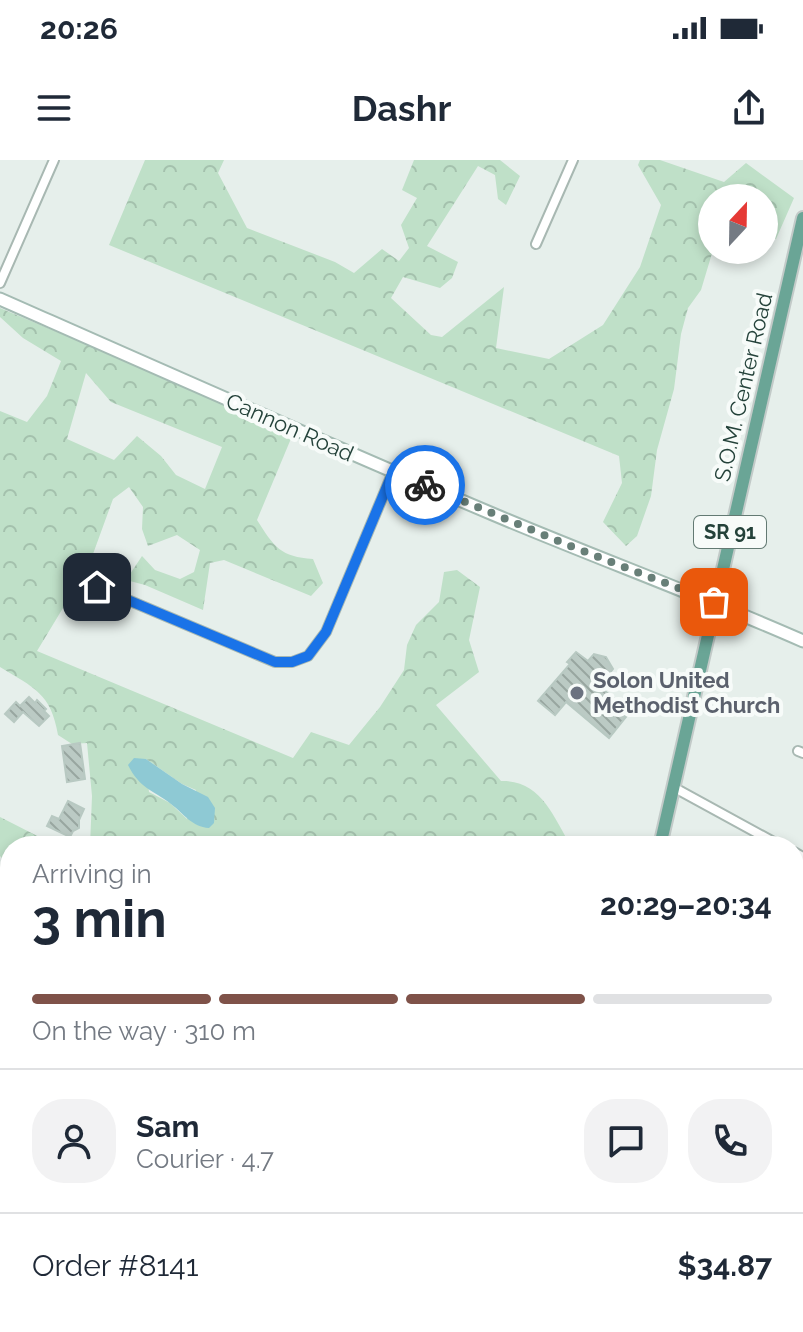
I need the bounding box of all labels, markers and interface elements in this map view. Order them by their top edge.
text: 20:26 [40,11,118,46]
icon: menu [32,86,76,130]
icon: share [727,86,771,130]
text: Dashr [352,87,451,129]
north arrow [698,184,778,264]
map controls [698,184,778,264]
street label: S.O.M. Center Road [709,290,777,484]
street label: Cannon Road [222,387,358,467]
courier [385,445,465,525]
icon: bike [403,463,447,507]
road number: SR 91 [694,516,766,548]
pin [63,553,131,621]
icon: home [75,565,119,609]
pin [680,568,748,636]
icon: bag [692,580,736,624]
place label: Solon United Methodist Church [593,667,780,718]
marker: Solon United Methodist Church [568,684,586,702]
text: Arriving in [32,859,152,889]
text: 20:29–20:34 [600,887,772,922]
text: 3 min [32,888,167,949]
text: On the way · 310 m [32,1016,256,1046]
button: person [32,1099,116,1183]
button: chat [584,1099,668,1183]
button: phone [688,1099,772,1183]
text: Sam [136,1109,199,1144]
text: Courier · 4.7 [136,1144,274,1174]
text: Order #8141 [32,1248,199,1283]
text: $34.87 [678,1248,772,1283]

